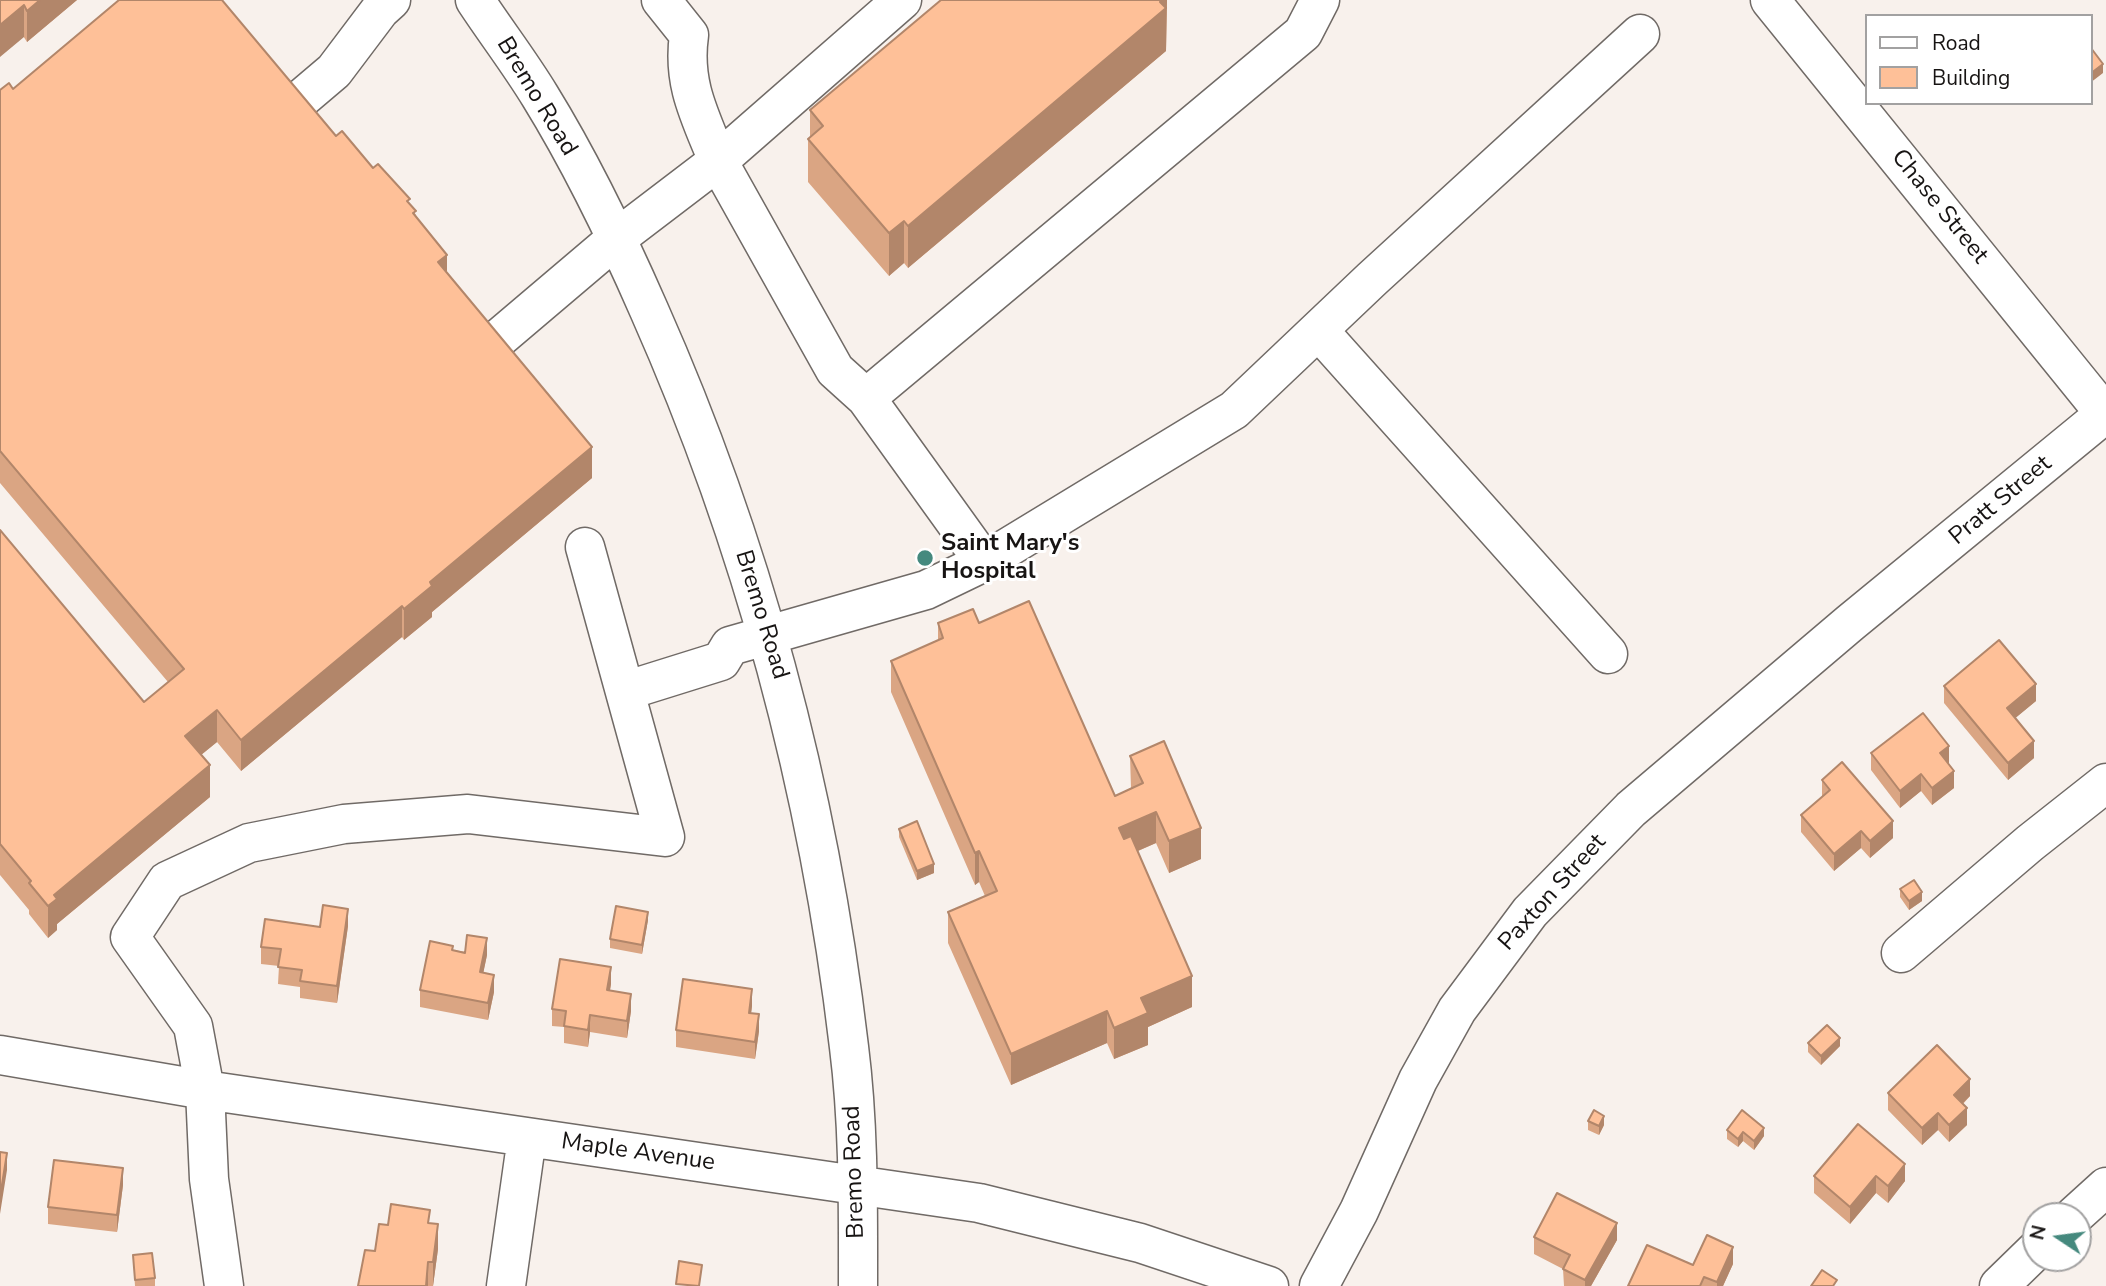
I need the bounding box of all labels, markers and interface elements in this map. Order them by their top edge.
legend [1864,14,2092,105]
text: Road [1932,29,1981,57]
street label: Bremo Road [489,32,583,162]
text: Building [1932,64,2010,92]
street label: Chase Street [1884,144,1994,270]
street label: Pratt Street [1944,450,2058,552]
place label: Saint Mary's Hospital [941,530,1079,586]
street label: Bremo Road [728,547,794,683]
marker: Saint Mary's Hospital [915,548,935,568]
street label: Paxton Street [1493,829,1613,957]
street label: Bremo Road [838,1105,872,1239]
street label: Maple Avenue [559,1128,717,1178]
north arrow [2022,1202,2092,1272]
text: N [2024,1223,2053,1243]

